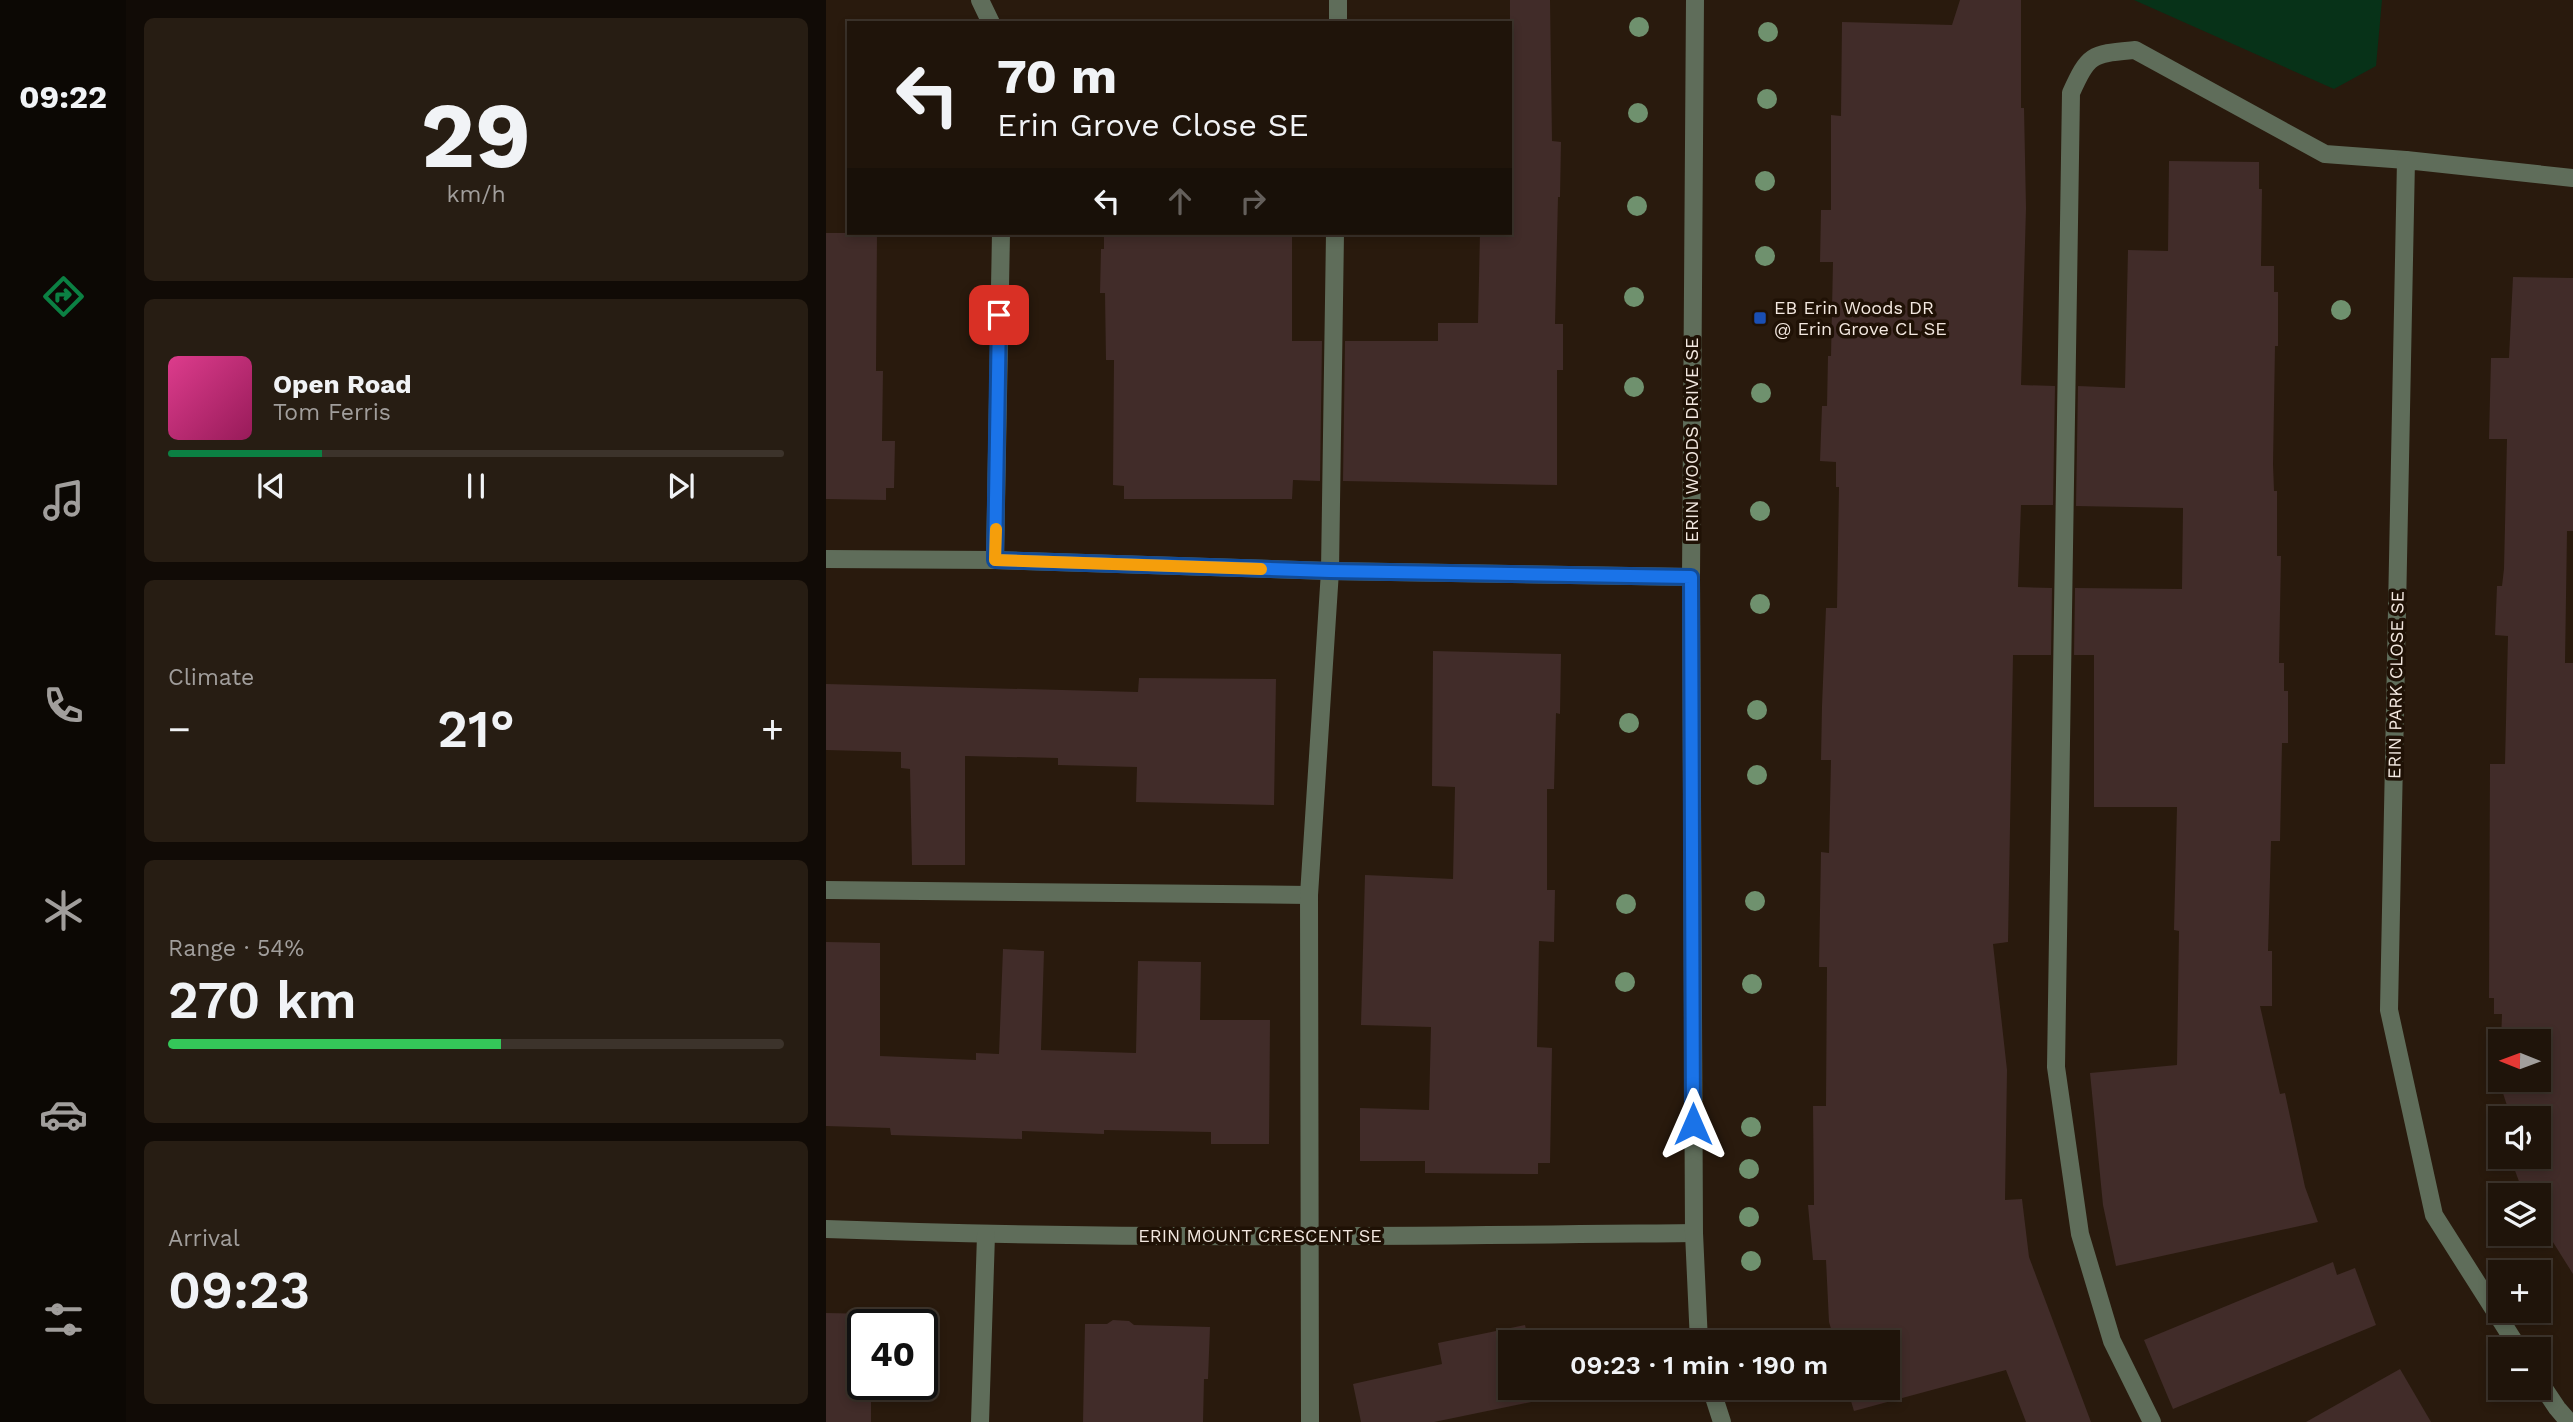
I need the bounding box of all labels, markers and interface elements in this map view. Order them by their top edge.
text: 70 m [997,47,1117,105]
icon: left [882,49,973,140]
text: 09:22 [19,78,107,116]
text: 29 [421,82,531,189]
text: Erin Grove Close SE [997,106,1309,144]
text: km/h [446,181,506,208]
icon: left [1088,182,1126,220]
icon: ahead [1161,182,1199,220]
icon: right [1234,182,1272,220]
icon: directions [39,272,88,321]
pin [969,285,1029,345]
icon: arrive [980,296,1018,334]
place label: EB Erin Woods DR @ Erin Grove CL SE [1774,297,1947,339]
marker: EB Erin Woods DR @ Erin Grove CL SE [1752,310,1768,326]
street label: ERIN WOODS DRIVE SE [1681,337,1702,543]
text: Open Road [273,369,411,399]
text: Tom Ferris [273,399,391,426]
icon: previous [252,467,290,505]
icon: pause [457,467,495,505]
icon: next [662,467,700,505]
icon: music [39,476,88,525]
street label: ERIN PARK CLOSE SE [2383,591,2408,779]
text: Climate [168,664,254,691]
icon: phone [39,681,88,730]
text: 21° [437,699,515,760]
text: − [168,707,191,751]
text: + [761,707,784,751]
icon: climate [39,886,88,935]
text: Range · 54% [168,935,304,962]
text: 270 km [168,970,357,1031]
north arrow [2488,1029,2552,1092]
map controls [2488,1029,2551,1400]
position arrow [1656,1087,1730,1161]
icon: car [39,1090,88,1139]
button: sound [2488,1106,2551,1169]
button: layers [2488,1183,2551,1246]
text: Arrival [168,1225,240,1252]
street label: ERIN MOUNT CRESCENT SE [1138,1225,1382,1246]
text: 09:23 [168,1260,310,1321]
button: + [2488,1260,2551,1323]
icon: filters [39,1295,88,1344]
speed limit sign: 40 [847,1309,938,1400]
button: − [2488,1337,2551,1400]
text: 09:23 · 1 min · 190 m [1570,1350,1828,1380]

